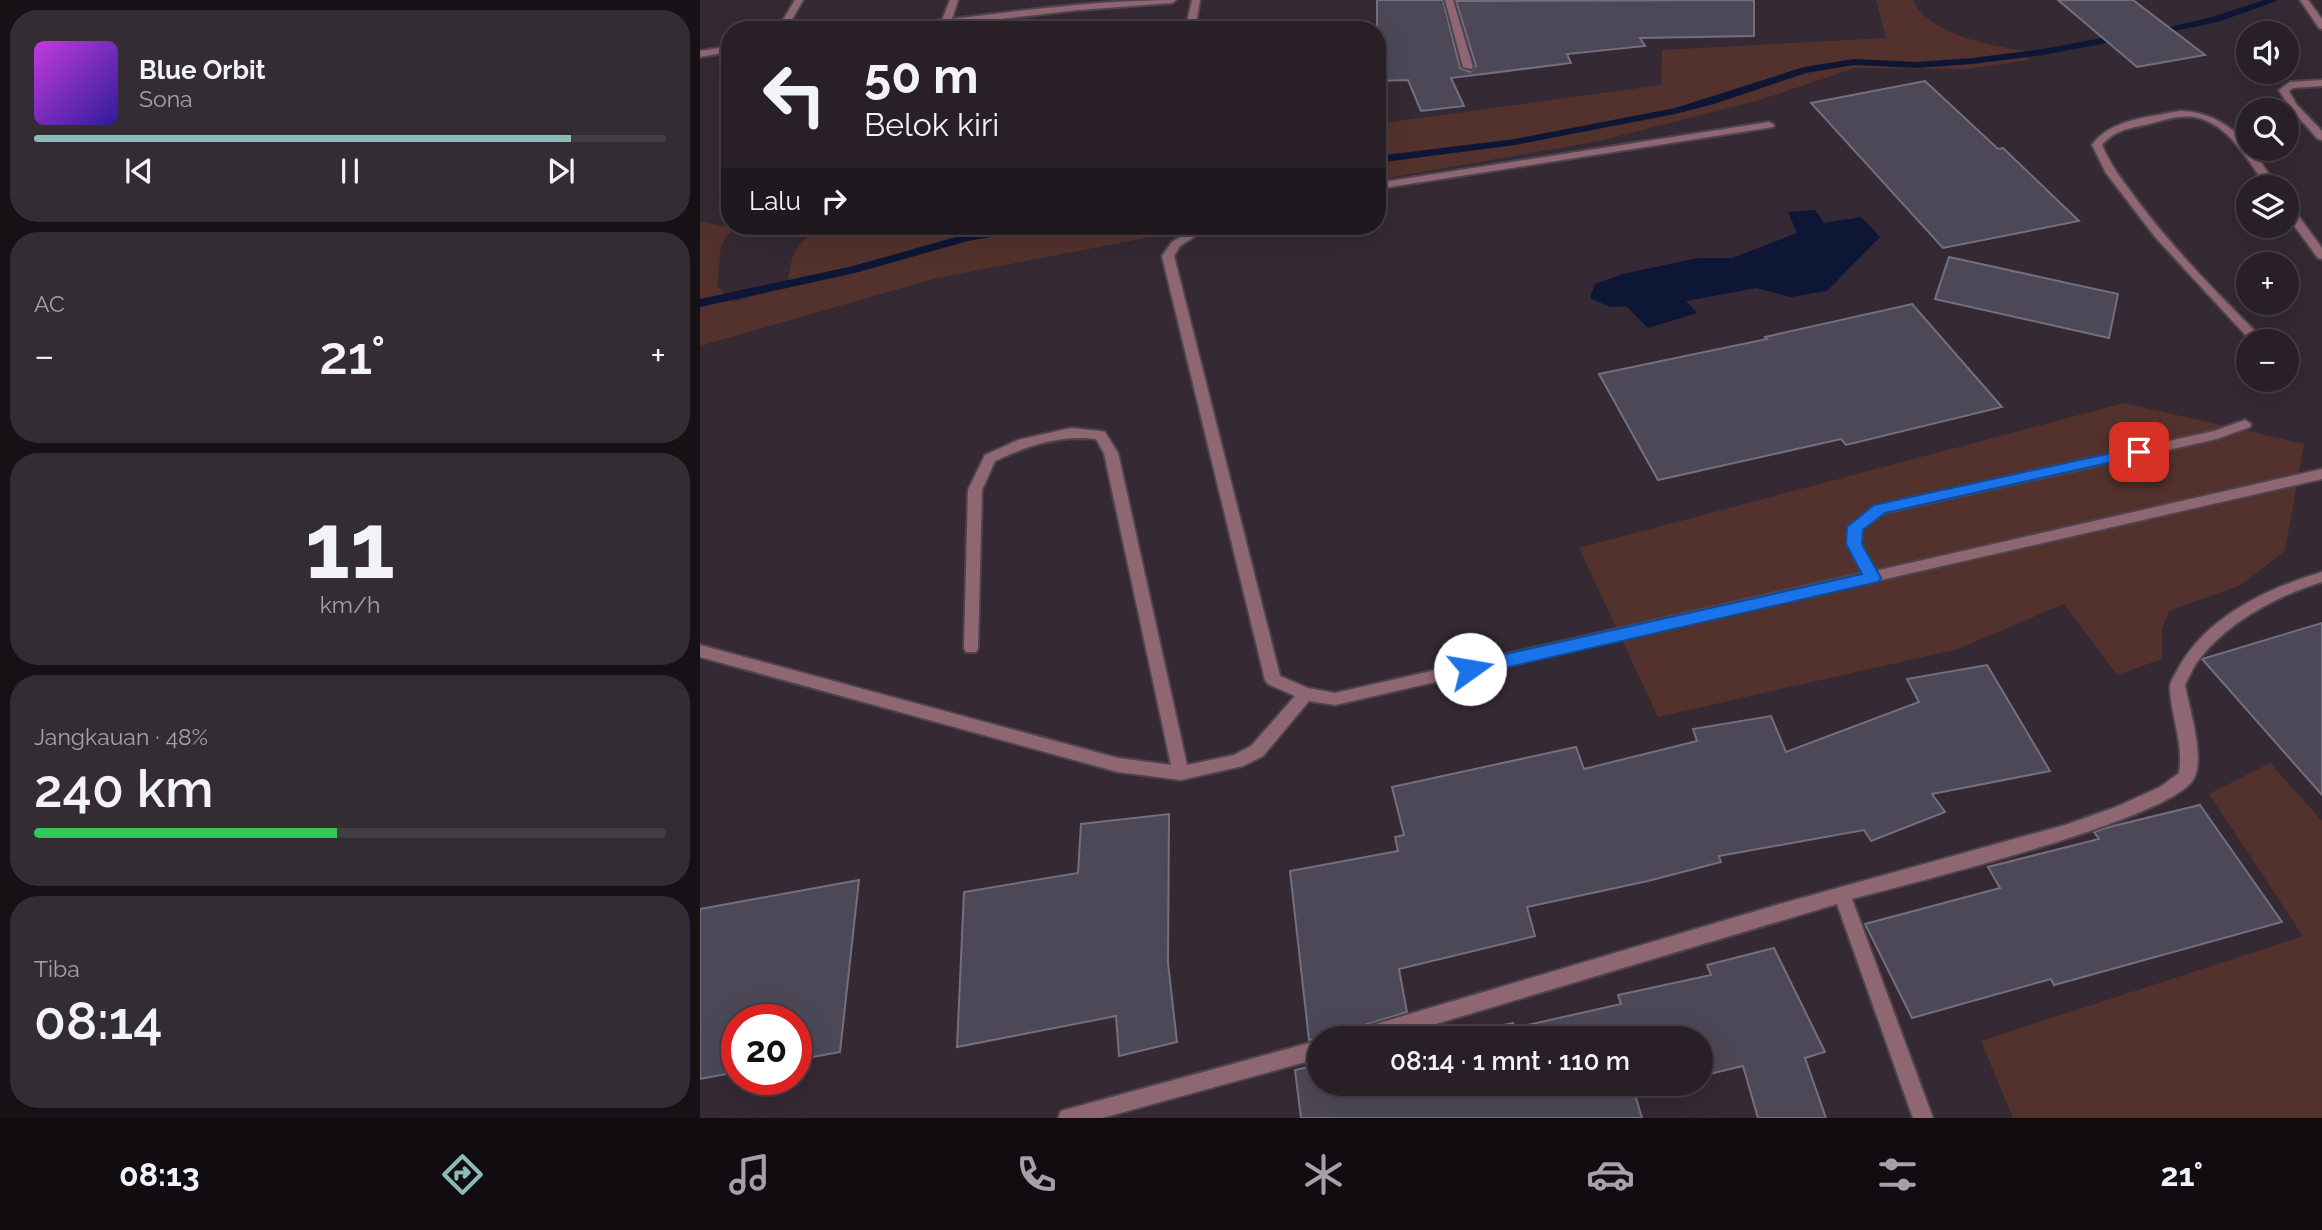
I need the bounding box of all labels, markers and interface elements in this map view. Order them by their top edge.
map controls [2236,21,2299,392]
button: sound [2236,21,2299,84]
text: 50 m [864,47,979,104]
icon: left [749,49,840,140]
text: Blue Orbit [139,55,266,85]
text: Sona [139,85,193,112]
button: search [2236,98,2299,161]
text: Belok kiri [864,106,999,143]
icon: previous [120,152,158,190]
icon: pause [331,152,369,190]
icon: next [542,152,580,190]
button: layers [2236,175,2299,238]
icon: right [815,182,853,220]
text: Lalu [749,186,801,216]
button: + [2236,252,2299,315]
text: AC [34,290,65,317]
text: 21° [319,325,386,386]
button: − [2236,329,2299,392]
text: − [34,333,54,378]
text: + [650,333,666,378]
pin [2109,422,2169,482]
icon: arrive [2120,433,2158,471]
text: 11 [305,492,395,599]
text: km/h [320,591,380,618]
position arrow [1433,632,1507,706]
text: Jangkauan · 48% [34,723,208,750]
text: 240 km [34,758,213,819]
text: Tiba [34,955,80,982]
text: 08:14 [34,990,163,1051]
speed limit sign: 20 [721,1004,812,1095]
text: 08:14 · 1 mnt · 110 m [1390,1046,1630,1076]
icon: directions [438,1150,487,1199]
icon: music [725,1150,774,1199]
icon: phone [1012,1150,1061,1199]
icon: climate [1299,1150,1348,1199]
icon: car [1586,1150,1635,1199]
icon: filters [1873,1150,1922,1199]
text: 08:13 [119,1156,200,1193]
text: 21° [2161,1156,2203,1193]

